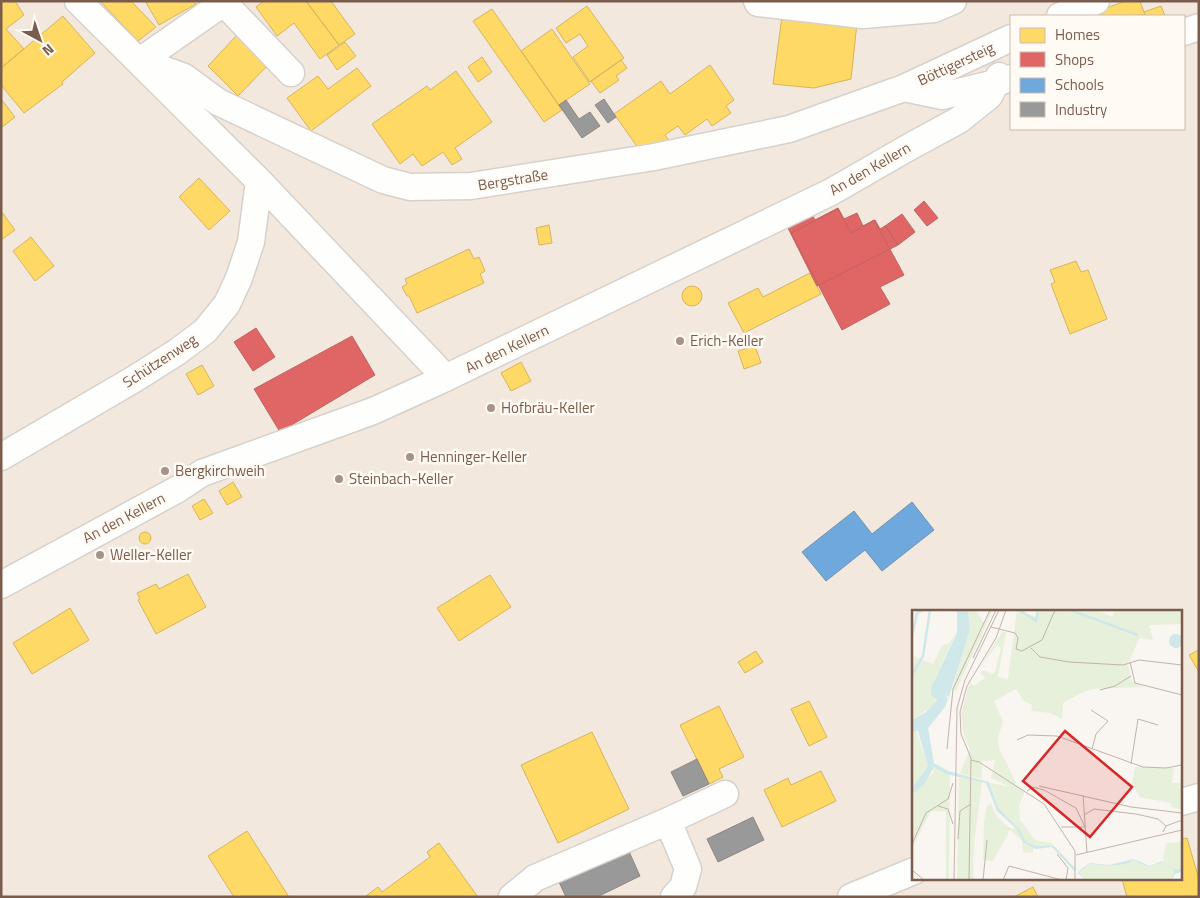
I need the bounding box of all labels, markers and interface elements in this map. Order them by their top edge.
north arrow [15,15,65,65]
legend [1010,15,1185,130]
text: Homes [1055,23,1100,46]
street label: Böttigersteig [914,36,998,91]
text: N [38,39,59,62]
text: Shops [1055,48,1094,71]
text: Schools [1055,73,1104,96]
text: Industry [1055,98,1107,121]
street label: An den Kellern [825,136,915,201]
street label: Bergstraße [476,163,550,196]
street label: An den Kellern [461,318,553,379]
street label: Schützenweg [118,328,202,393]
place label: Erich-Keller [690,329,764,352]
marker: Erich-Keller [674,335,686,347]
place label: Hofbräu-Keller [501,396,595,419]
marker: Hofbräu-Keller [485,402,497,414]
place label: Henninger-Keller [420,445,527,468]
marker: Henninger-Keller [404,451,416,463]
place label: Bergkirchweih [175,459,265,482]
marker: Bergkirchweih [159,465,171,477]
place label: Steinbach-Keller [349,467,453,490]
marker: Steinbach-Keller [333,473,345,485]
street label: An den Kellern [78,486,169,549]
place label: Weller-Keller [110,543,192,566]
marker: Weller-Keller [94,549,106,561]
inset map [912,610,1182,880]

